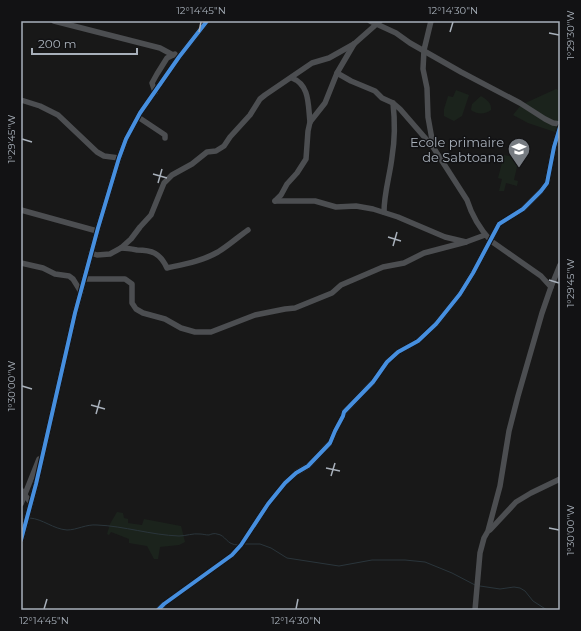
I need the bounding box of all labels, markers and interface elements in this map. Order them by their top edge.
text: 12°14'45"N [176,4,226,17]
text: 12°14'30"N [428,4,478,17]
text: 1°29'30"W [564,10,577,60]
scale bar [32,30,137,56]
text: 200 m [38,36,77,51]
text: 1°29'45"W [5,115,18,163]
place label: Ecole primaire de Sabtoana [410,134,504,165]
school or university icon: Ecole primaire de Sabtoana [506,136,532,169]
text: 1°29'45"W [564,259,577,307]
text: 1°30'00"W [5,361,18,411]
text: 1°30'00"W [564,505,577,555]
text: 12°14'45"N [19,614,69,627]
text: 12°14'30"N [271,614,321,627]

